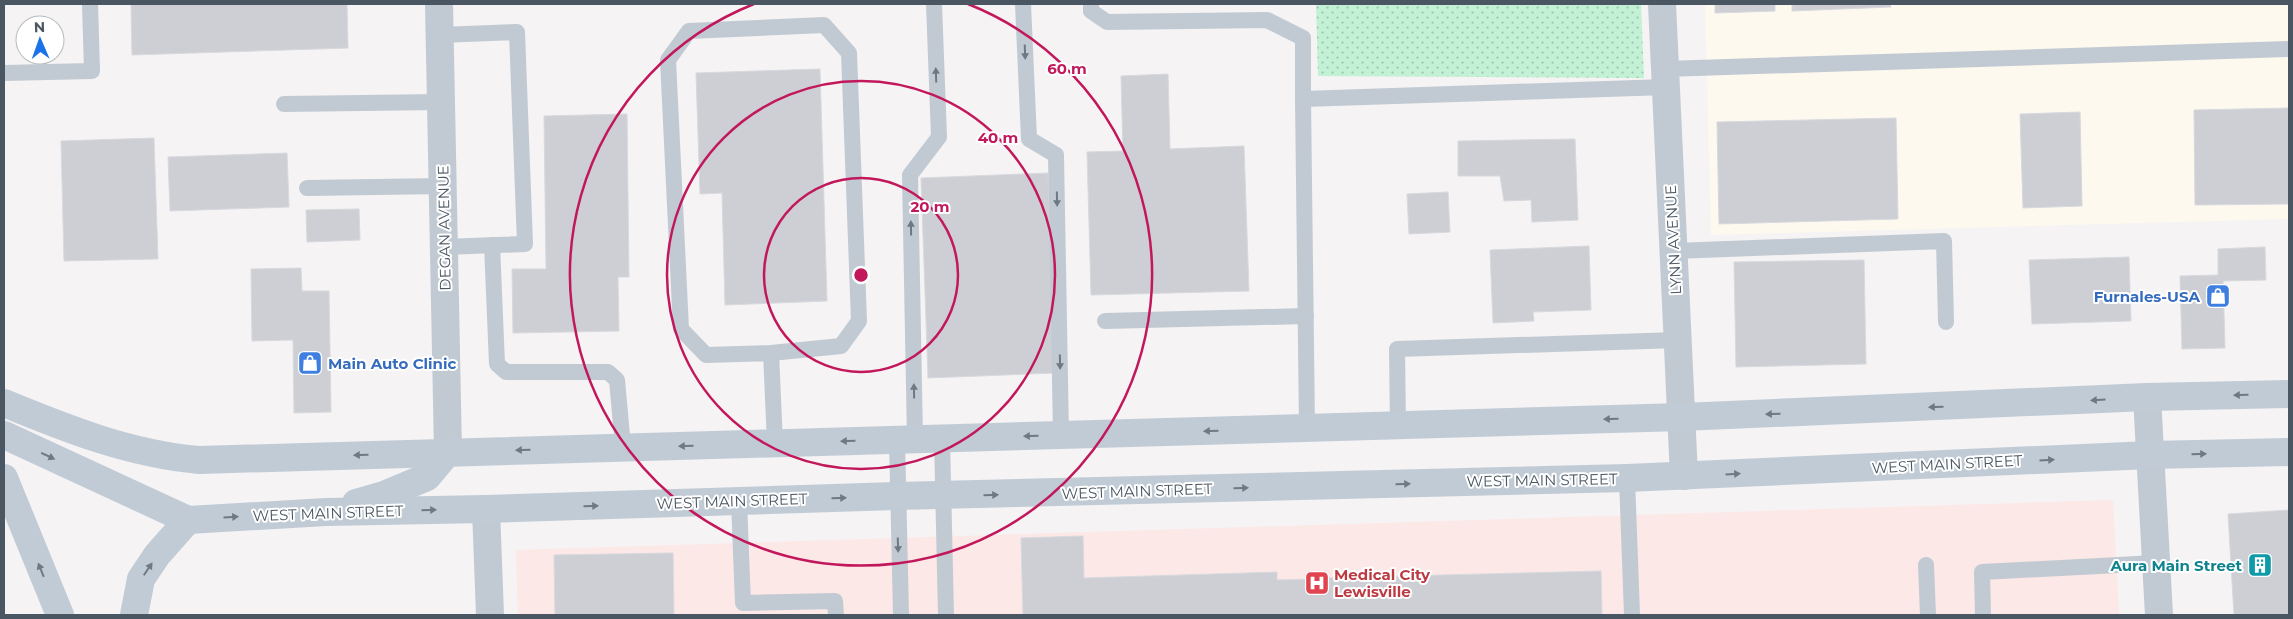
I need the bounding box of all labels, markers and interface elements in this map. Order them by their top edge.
north arrow [15,15,65,65]
text: N [34,18,46,36]
one-way arrow [1022,45,1030,61]
text: 60 m [1047,59,1087,78]
one-way arrow [932,67,940,83]
text: 40 m [978,128,1018,147]
street label: DEGAN AVENUE [433,165,455,291]
street label: LYNN AVENUE [1661,185,1685,295]
one-way arrow [1053,192,1061,208]
text: 20 m [910,197,950,216]
one-way arrow [907,220,915,236]
centre of rings [852,266,870,284]
shop icon: Furnales-USA [2205,283,2231,309]
place label: Furnales-USA [2094,287,2200,306]
shop icon: Main Auto Clinic [297,350,323,376]
place label: Main Auto Clinic [328,354,456,373]
one-way arrow [1056,354,1064,370]
one-way arrow [910,382,918,398]
one-way arrow [2232,391,2248,399]
one-way arrow [2090,396,2106,404]
one-way arrow [1927,403,1943,411]
one-way arrow [1765,410,1781,418]
one-way arrow [1603,416,1619,424]
one-way arrow [1202,427,1218,435]
one-way arrow [1022,433,1038,441]
one-way arrow [840,437,856,445]
one-way arrow [677,442,693,450]
one-way arrow [515,446,531,454]
one-way arrow [2191,449,2207,457]
one-way arrow [353,451,369,459]
street label: WEST MAIN STREET [1871,451,2023,477]
one-way arrow [41,452,55,460]
one-way arrow [2039,455,2055,463]
street label: WEST MAIN STREET [1466,469,1618,491]
one-way arrow [1725,469,1741,477]
street label: WEST MAIN STREET [1061,479,1213,503]
one-way arrow [1396,480,1412,488]
one-way arrow [1233,484,1249,492]
street label: WEST MAIN STREET [656,489,808,513]
one-way arrow [983,490,999,498]
one-way arrow [831,494,847,502]
street label: WEST MAIN STREET [252,501,404,525]
one-way arrow [583,502,599,510]
one-way arrow [421,506,437,514]
one-way arrow [224,513,240,521]
one-way arrow [895,537,903,553]
building icon: Aura Main Street [2247,552,2273,578]
place label: Aura Main Street [2109,556,2242,575]
one-way arrow [143,562,152,576]
one-way arrow [37,563,45,577]
place label: Medical City Lewisville [1334,565,1431,601]
hospital icon: Medical City Lewisville [1304,570,1330,596]

